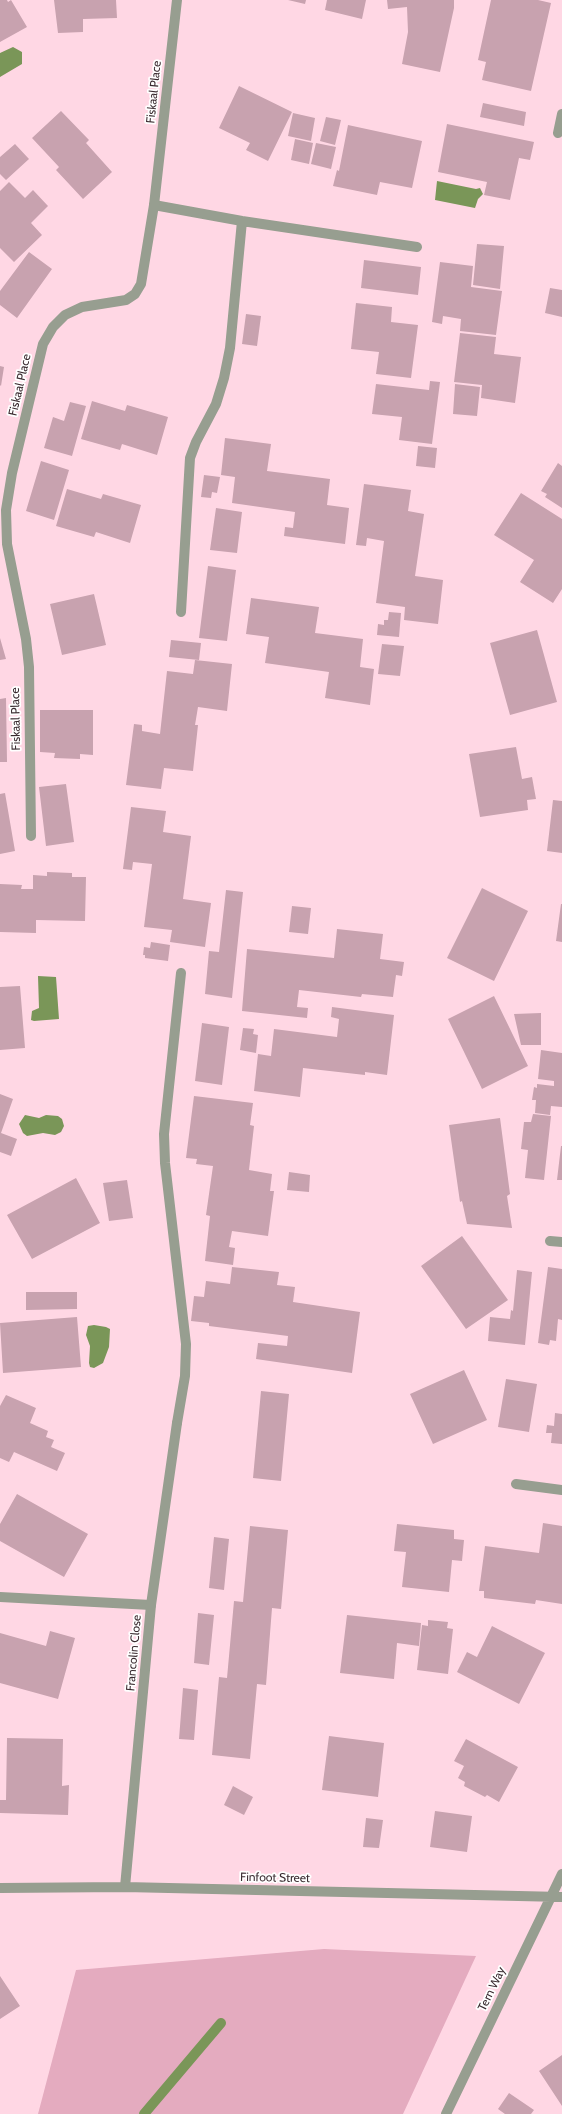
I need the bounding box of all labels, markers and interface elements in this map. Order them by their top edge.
street label: Fiskaal Place [144,60,164,124]
street label: Fiskaal Place [6,353,34,417]
street label: Fiskaal Place [8,687,24,751]
street label: Francolin Close [123,1614,145,1692]
street label: Finfoot Street [240,1870,310,1886]
street label: Tern Way [475,1965,509,2013]

